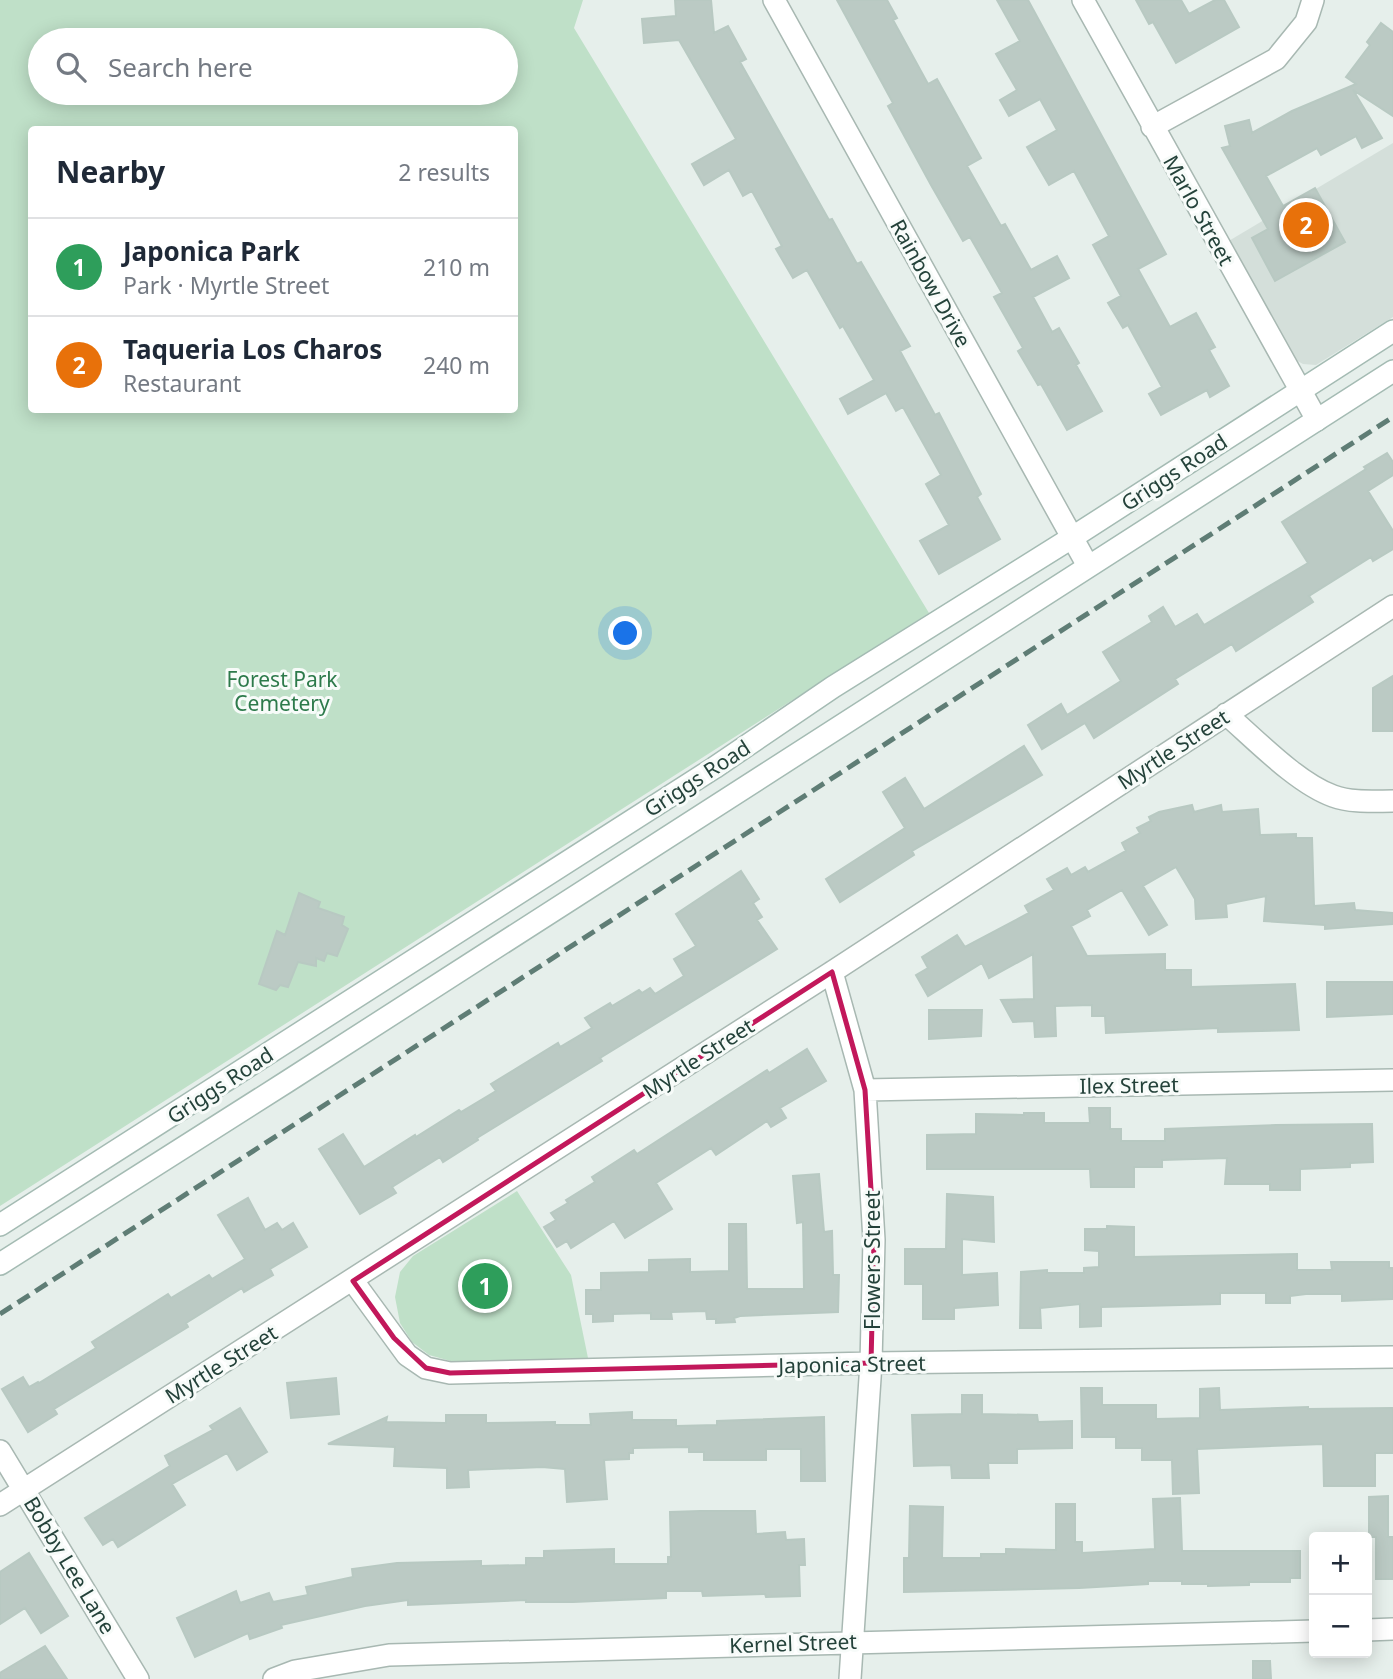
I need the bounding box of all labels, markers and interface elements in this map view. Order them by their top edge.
search box [28,28,518,105]
icon: search [52,48,90,86]
text: Search here [108,49,253,85]
street label: Marlo Street [1157,150,1241,270]
text: Nearby [56,151,165,192]
text: 2 results [398,156,490,188]
pin: 2 [1283,199,1329,251]
street label: Rainbow Drive [884,214,978,352]
text: Japonica Park [123,233,300,269]
text: 1 [72,251,86,283]
text: 210 m [423,251,490,283]
text: Park · Myrtle Street [123,269,329,301]
text: Taqueria Los Charos [123,331,382,367]
text: 2 [72,349,86,381]
text: 240 m [423,349,490,381]
text: Restaurant [123,367,241,399]
street label: Griggs Road [1116,427,1232,517]
your location [608,616,642,650]
park label: Forest Park Cemetery [226,665,338,717]
street label: Myrtle Street [1112,702,1234,795]
street label: Griggs Road [639,733,755,823]
street label: Myrtle Street [637,1011,759,1104]
street label: Griggs Road [162,1040,278,1130]
street label: Ilex Street [1079,1070,1179,1100]
street label: Flowers Street [858,1190,886,1330]
pin: 1 [462,1260,508,1312]
street label: Myrtle Street [160,1318,283,1410]
street label: Japonica Street [776,1349,926,1379]
street label: Bobby Lee Lane [18,1491,122,1639]
map controls [1309,1532,1372,1658]
button: + [1309,1532,1372,1595]
button: − [1309,1595,1372,1658]
street label: Kernel Street [729,1627,858,1659]

